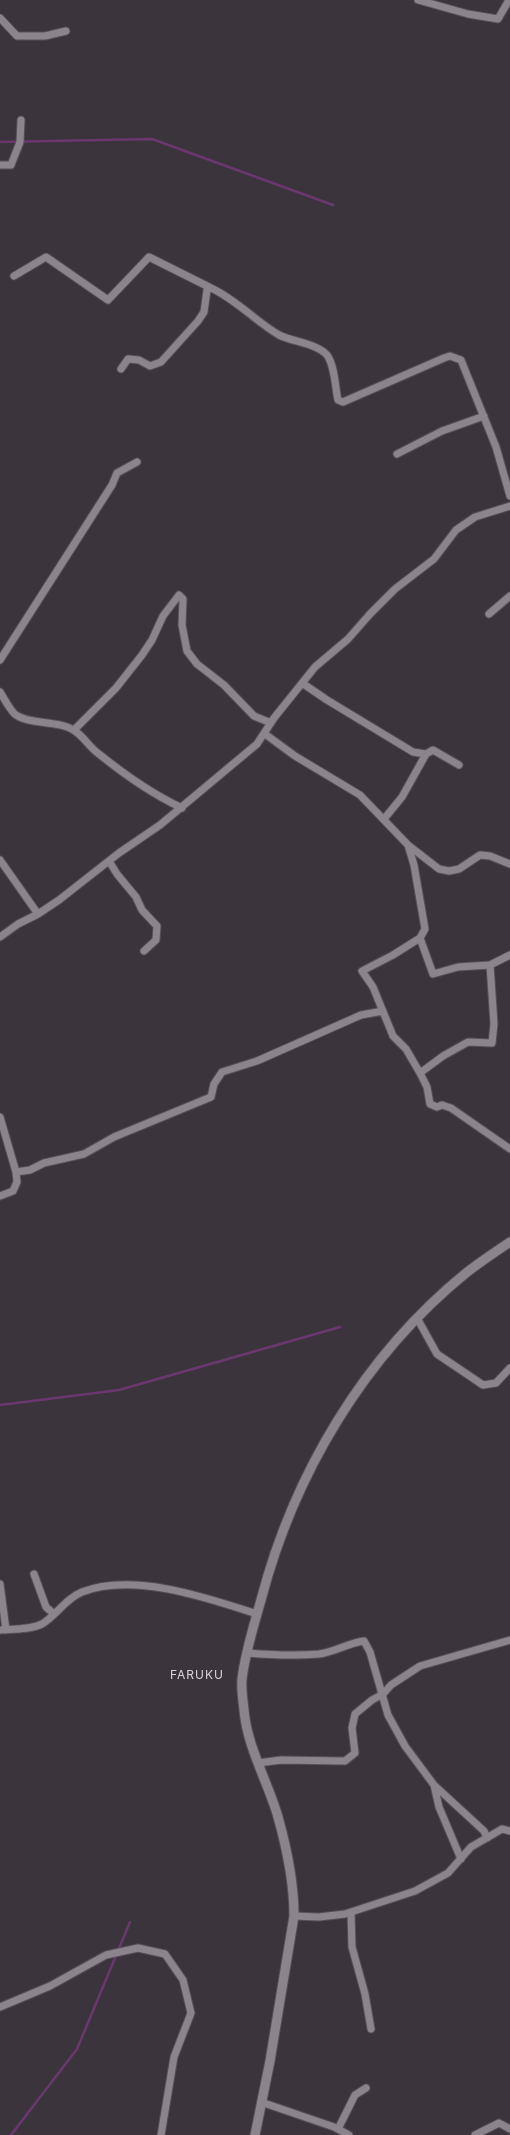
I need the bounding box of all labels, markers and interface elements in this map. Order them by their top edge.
district label: FARUKU [170,1668,224,1682]

